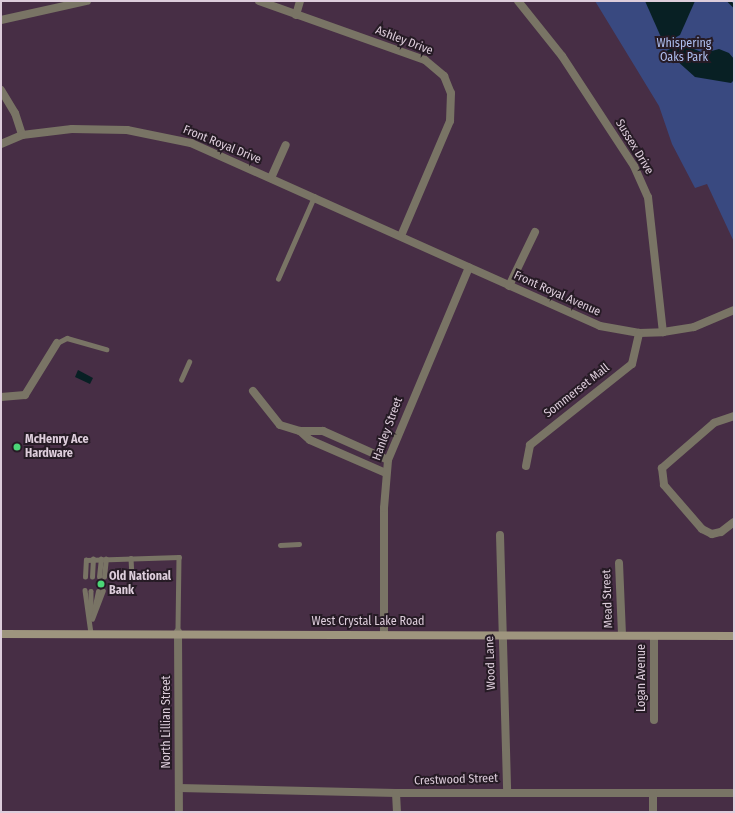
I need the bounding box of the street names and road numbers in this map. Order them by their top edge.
street label: Ashley Drive [373,23,435,59]
street label: Sussex Drive [612,117,656,177]
street label: Front Royal Drive [181,123,263,167]
street label: Front Royal Avenue [511,268,603,320]
street label: Sommerset Mall [541,361,613,421]
street label: Hanley Street [370,395,406,463]
street label: Mead Street [600,569,616,629]
street label: West Crystal Lake Road [312,615,424,629]
street label: Wood Lane [483,636,499,690]
street label: Logan Avenue [635,644,649,712]
street label: North Lillian Street [160,675,174,769]
street label: Crestwood Street [414,771,498,789]

